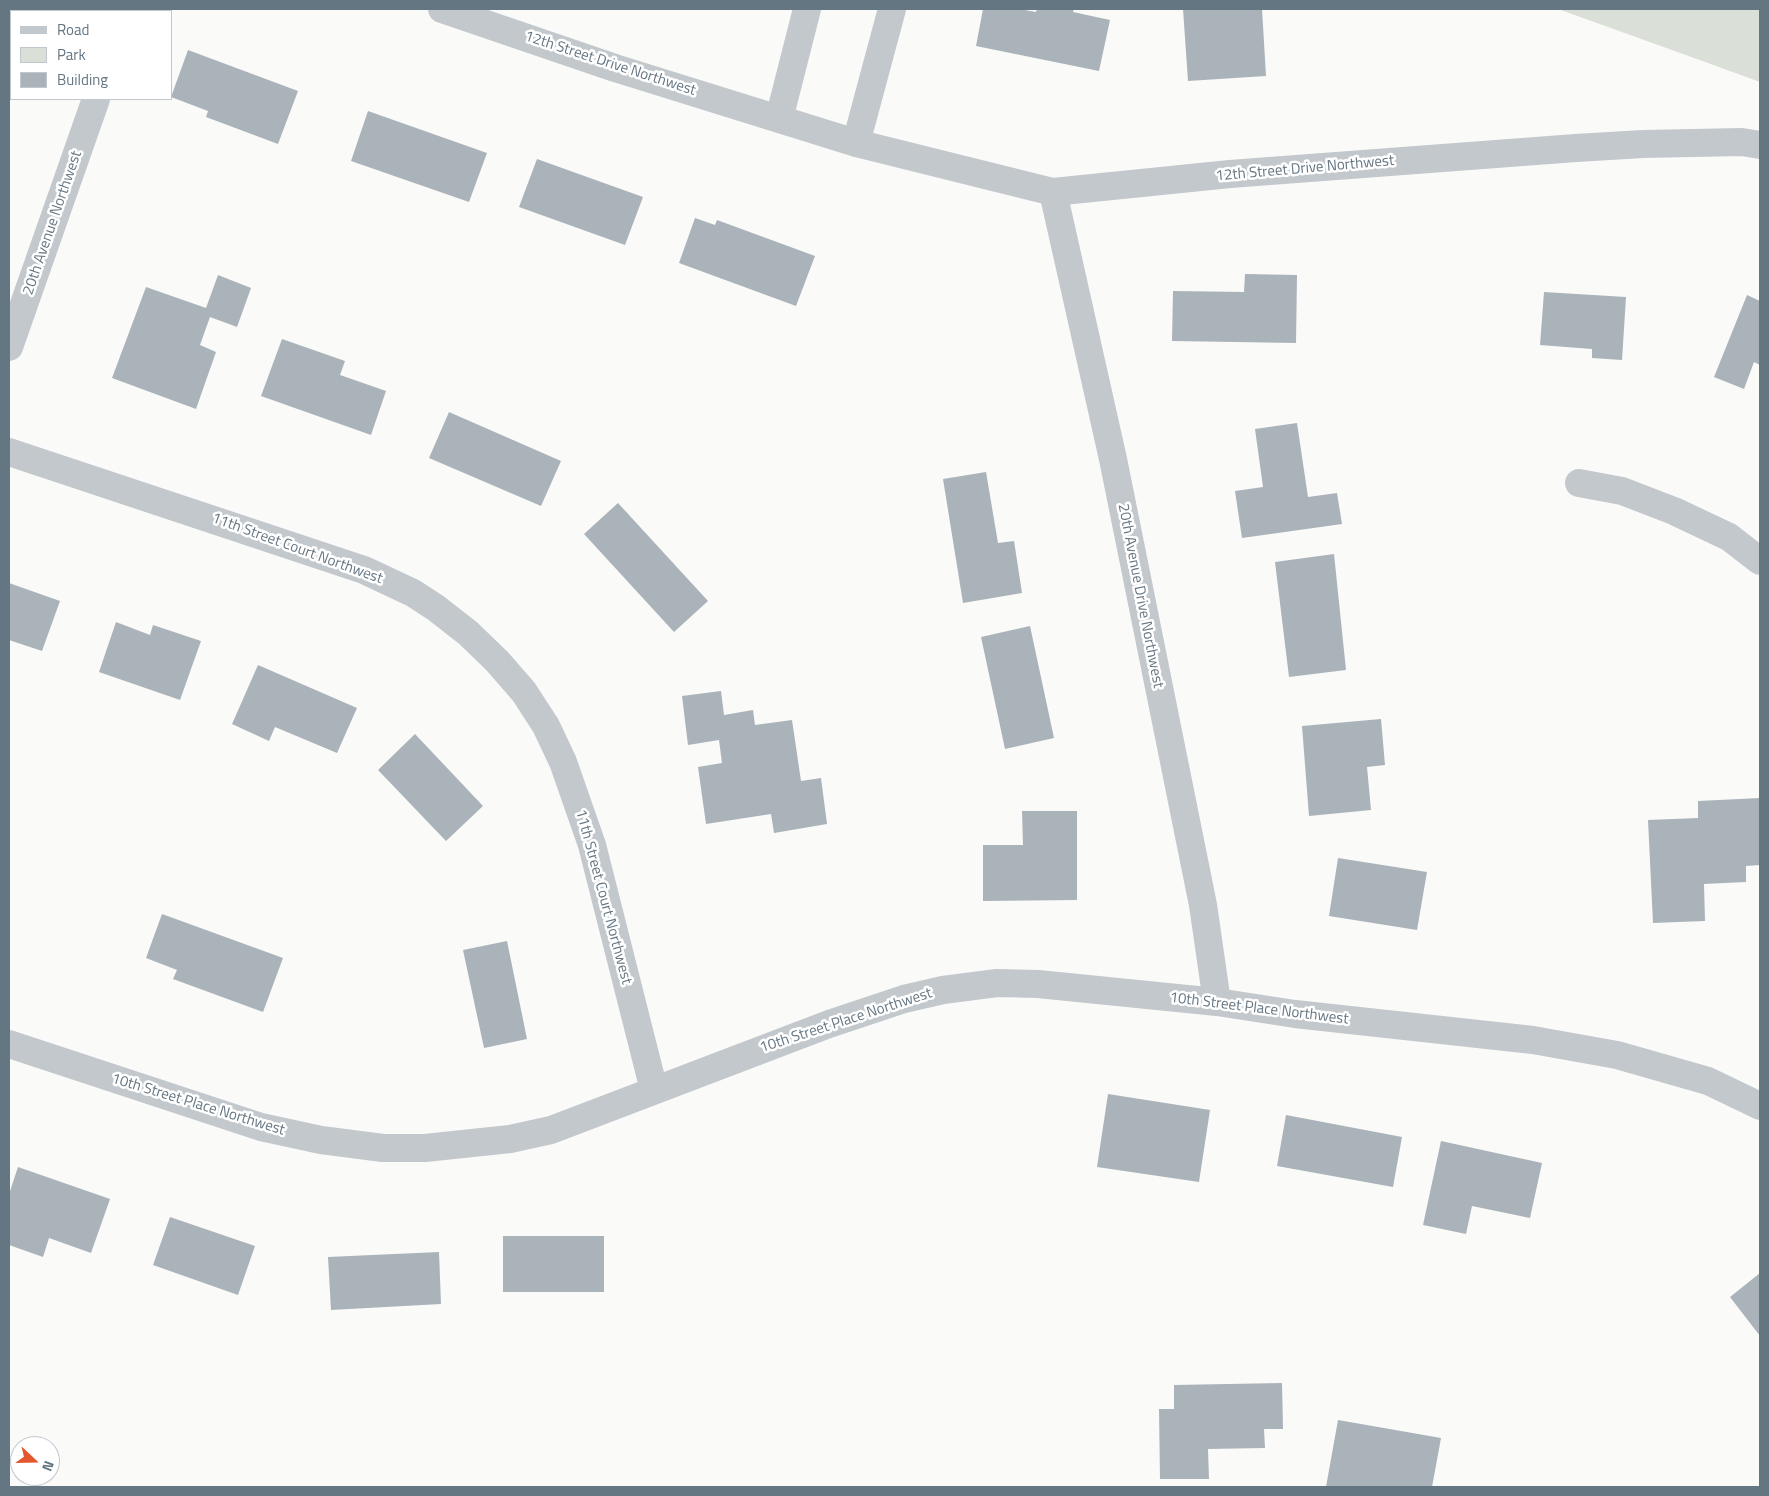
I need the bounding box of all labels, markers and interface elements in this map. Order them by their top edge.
legend [10,10,172,100]
text: Road [57,18,89,41]
street label: 12th Street Drive Northwest [522,28,698,100]
text: Park [57,43,86,66]
text: Building [57,68,108,91]
street label: 20th Avenue Northwest [20,149,86,297]
street label: 12th Street Drive Northwest [1215,152,1395,186]
street label: 20th Avenue Drive Northwest [1113,502,1167,690]
street label: 11th Street Court Northwest [209,510,385,588]
street label: 11th Street Court Northwest [571,807,635,987]
street label: 10th Street Place Northwest [758,985,934,1057]
street label: 10th Street Place Northwest [1168,989,1350,1029]
street label: 10th Street Place Northwest [109,1070,287,1140]
north arrow [10,1436,60,1486]
text: N [37,1458,60,1474]

